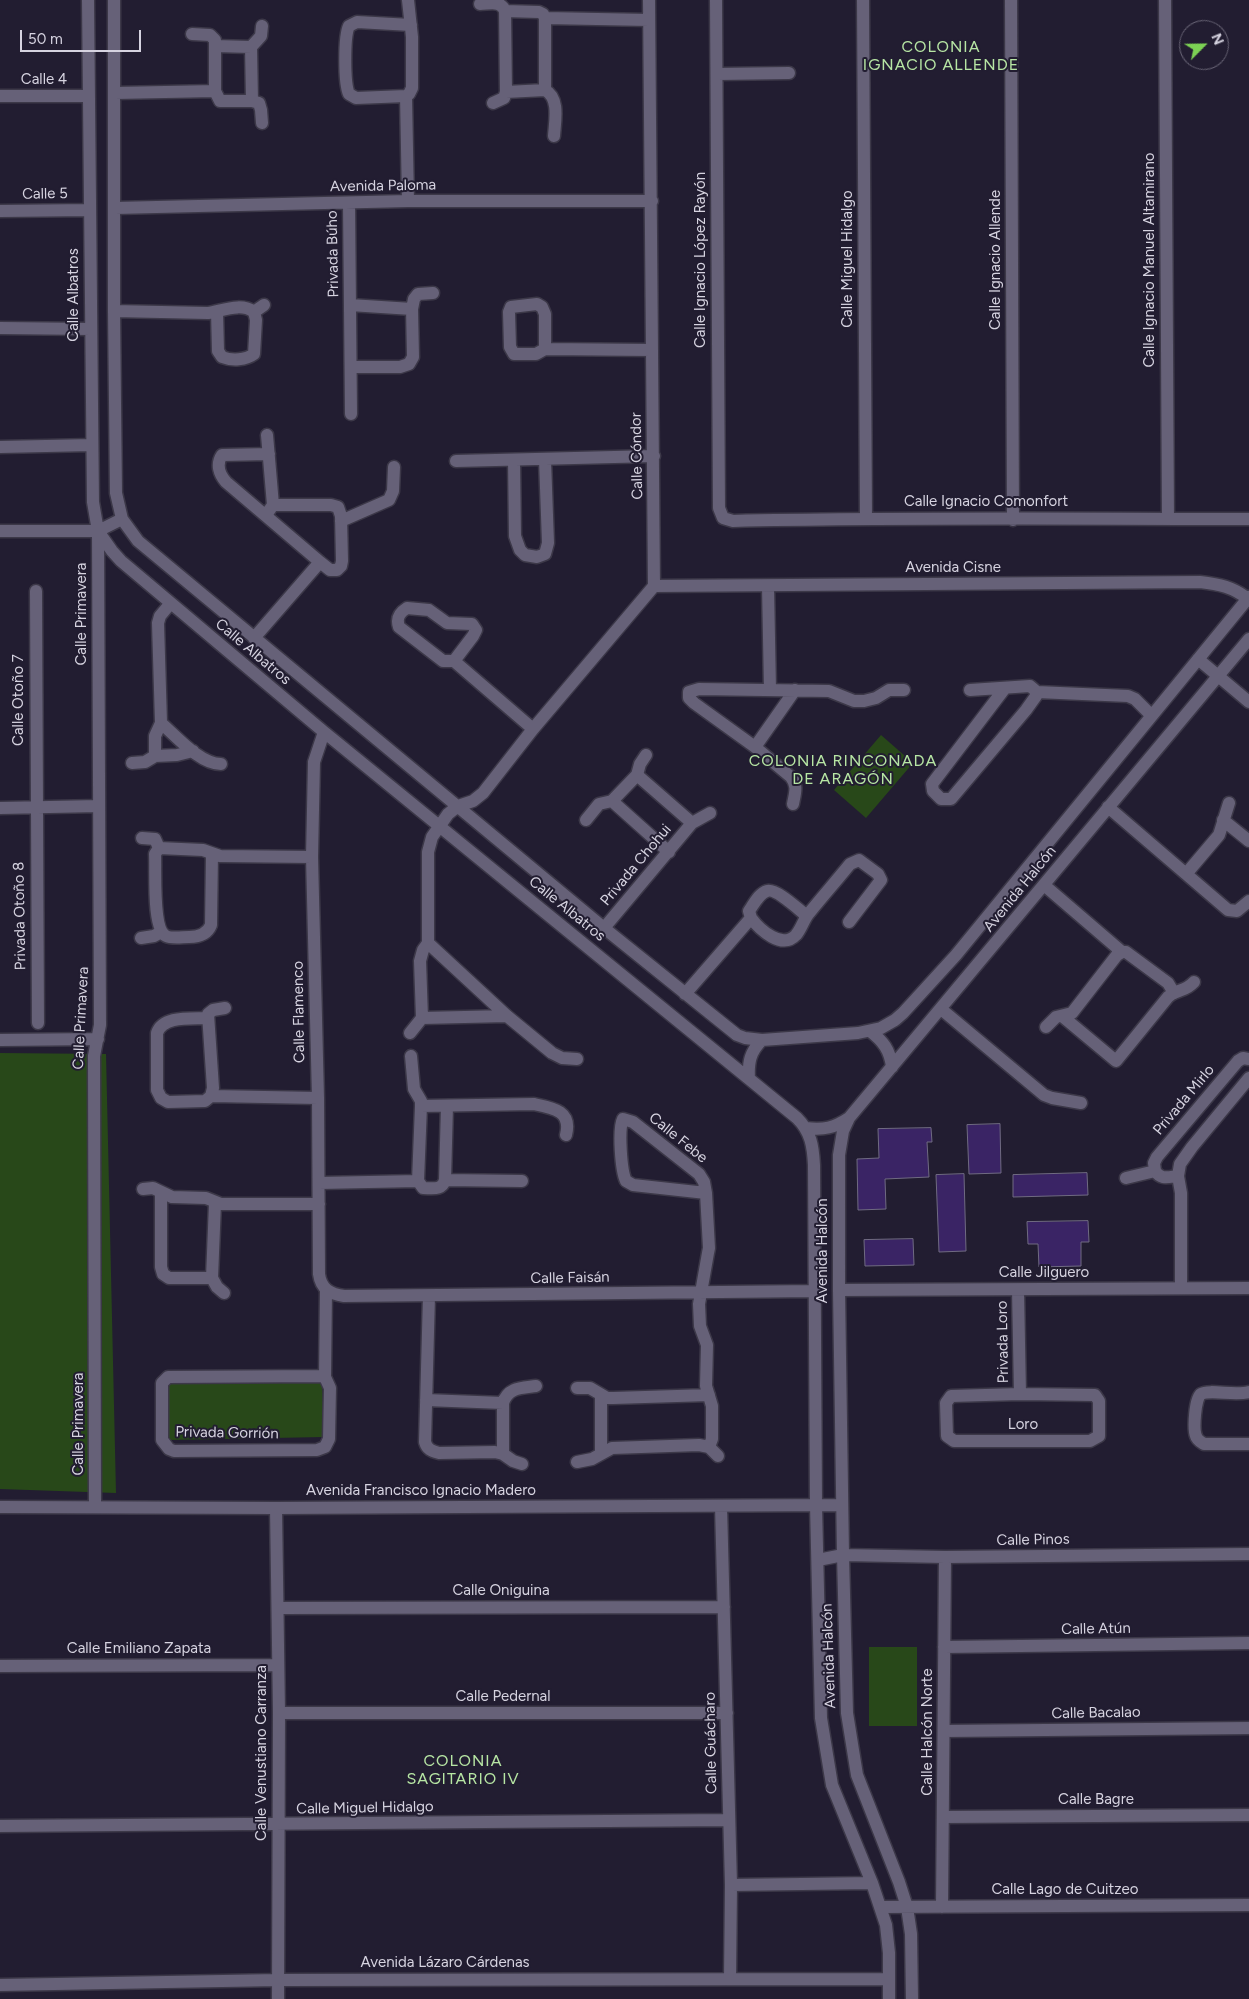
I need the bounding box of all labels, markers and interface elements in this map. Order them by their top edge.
scale bar [22,20,144,52]
north arrow [1179,20,1229,70]
text: 50 m [28,30,63,48]
text: N [1207,31,1227,48]
district label: COLONIA IGNACIO ALLENDE [861,37,1021,75]
street label: Calle 4 [21,71,67,89]
street label: Calle Ignacio Manuel Altamirano [1141,153,1159,367]
street label: Calle Ignacio López Rayón [692,172,710,348]
street label: Avenida Paloma [330,176,436,196]
street label: Calle 5 [22,185,68,203]
street label: Calle Miguel Hidalgo [839,190,857,328]
street label: Calle Ignacio Allende [987,190,1005,330]
street label: Privada Búho [323,210,343,298]
street label: Calle Albatros [65,248,83,342]
street label: Calle Cóndor [627,412,647,500]
street label: Calle Ignacio Comonfort [904,493,1068,511]
street label: Avenida Cisne [905,559,1001,577]
street label: Calle Primavera [73,563,91,665]
street label: Calle Albatros [211,615,295,689]
street label: Calle Otoño 7 [10,654,28,746]
district label: COLONIA RINCONADA DE ARAGÓN [747,751,939,789]
street label: Privada Chohui [597,821,675,909]
street label: Avenida Halcón [980,842,1060,936]
street label: Privada Otoño 8 [10,862,30,970]
street label: Calle Albatros [525,873,609,945]
street label: Calle Flamenco [289,961,309,1063]
street label: Calle Primavera [69,966,93,1070]
street label: Privada Mirlo [1150,1061,1218,1139]
street label: Calle Febe [645,1109,711,1167]
street label: Avenida Halcón [814,1198,832,1304]
street label: Calle Jilguero [999,1264,1089,1282]
street label: Calle Faisán [530,1268,610,1288]
street label: Privada Loro [993,1300,1013,1384]
street label: Calle Primavera [70,1373,88,1475]
street label: Loro [1008,1416,1038,1434]
street label: Privada Gorrión [175,1423,279,1443]
street label: Avenida Francisco Ignacio Madero [306,1482,536,1500]
street label: Calle Pinos [996,1530,1070,1550]
street label: Calle Oniguina [452,1582,550,1600]
street label: Avenida Halcón [818,1603,840,1709]
street label: Calle Atún [1061,1619,1131,1639]
street label: Calle Emiliano Zapata [67,1640,211,1658]
street label: Calle Venustiano Carranza [253,1665,271,1841]
street label: Calle Halcón Norte [919,1668,937,1796]
street label: Calle Pedernal [455,1688,551,1706]
street label: Calle Guácharo [701,1692,721,1794]
street label: Calle Bacalao [1051,1703,1141,1723]
district label: COLONIA SAGITARIO IV [405,1751,521,1789]
street label: Calle Bagre [1058,1791,1134,1809]
street label: Calle Miguel Hidalgo [296,1798,434,1818]
street label: Calle Lago de Cuitzeo [992,1881,1138,1899]
street label: Avenida Lázaro Cárdenas [360,1954,530,1972]

